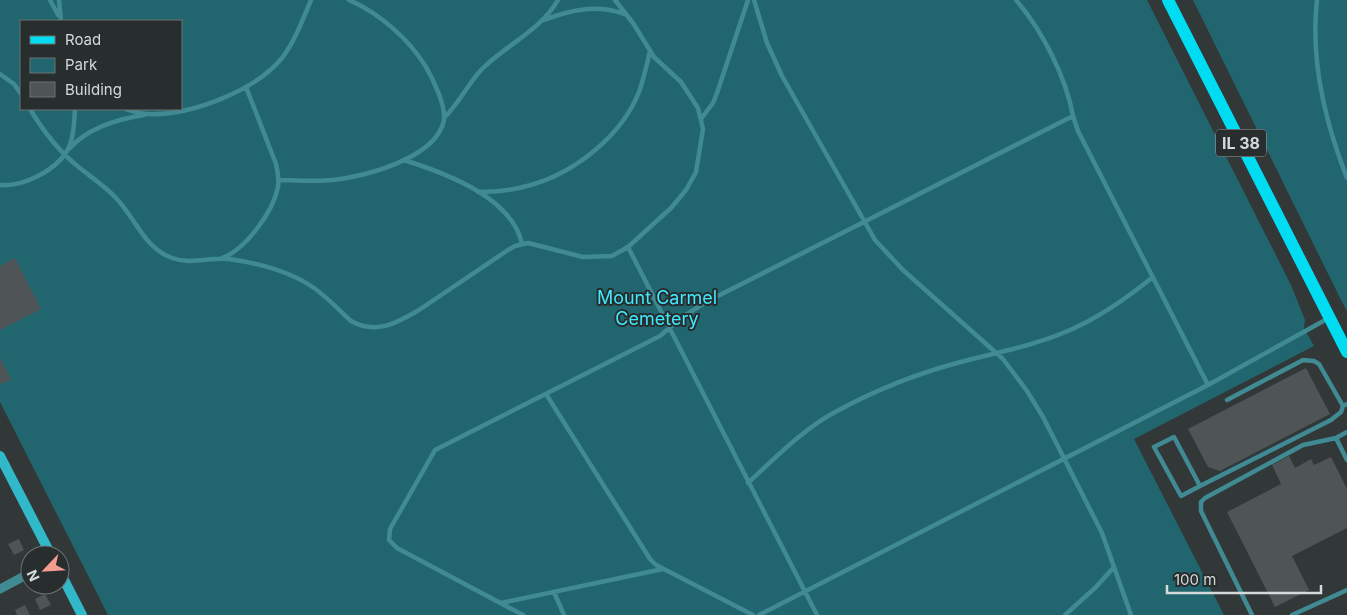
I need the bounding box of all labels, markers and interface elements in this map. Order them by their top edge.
legend [20,20,182,110]
text: Road [65,30,101,49]
text: Park [65,55,98,74]
text: Building [65,80,122,99]
road number: IL 38 [1216,130,1266,156]
park label: Mount Carmel Cemetery [597,287,717,329]
north arrow [20,545,70,595]
scale bar [1167,562,1321,594]
text: N [23,567,43,584]
text: 100 m [1174,570,1216,589]

